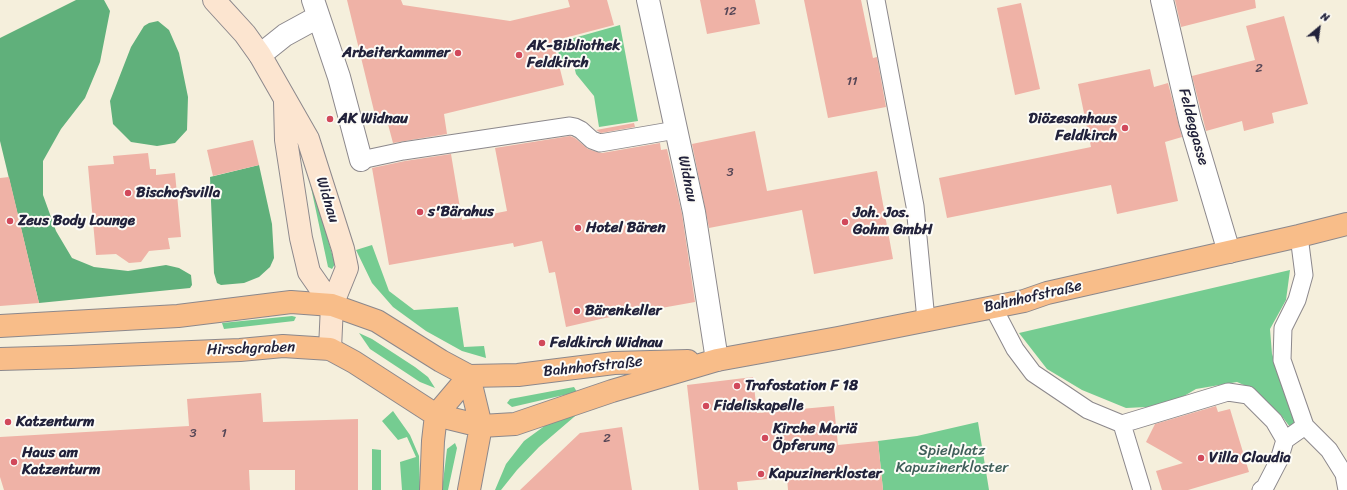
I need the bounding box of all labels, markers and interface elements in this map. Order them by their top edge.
house number: 12 [723,4,737,20]
text: N [1317,7,1333,27]
north arrow [1299,8,1339,48]
place label: AK-Bibliothek Feldkirch [527,37,620,72]
place label: Arbeiterkammer [342,44,450,62]
marker: Arbeiterkammer [453,48,463,58]
marker: AK-Bibliothek Feldkirch [514,50,524,60]
house number: 2 [1255,61,1263,77]
house number: 11 [846,74,858,90]
street label: Feldeggasse [1174,86,1212,168]
place label: AK Widnau [338,110,408,128]
place label: Diözesanhaus Feldkirch [1029,110,1117,145]
marker: AK Widnau [325,114,335,124]
marker: Diözesanhaus Feldkirch [1120,123,1130,133]
street label: Widnau [673,154,701,204]
house number: 3 [726,165,734,181]
street label: Widnau [311,175,343,225]
place label: Bischofsvilla [136,184,220,202]
marker: Bischofsvilla [123,188,133,198]
place label: s'Bärahus [428,203,494,221]
place label: Joh. Jos. Gohm GmbH [853,204,933,239]
marker: s'Bärahus [415,207,425,217]
place label: Zeus Body Lounge [18,212,135,230]
marker: Zeus Body Lounge [5,216,15,226]
marker: Joh. Jos. Gohm GmbH [840,217,850,227]
place label: Hotel Bären [586,219,666,237]
marker: Hotel Bären [573,223,583,233]
street label: Bahnhofstraße [982,277,1084,317]
place label: Bärenkeller [585,302,662,320]
marker: Bärenkeller [572,306,582,316]
place label: Feldkirch Widnau [550,334,663,352]
street label: Hirschgraben [206,338,296,360]
marker: Feldkirch Widnau [537,338,547,348]
street label: Bahnhofstraße [542,353,644,381]
place label: Trafostation F 18 [745,377,858,395]
marker: Trafostation F 18 [732,381,742,391]
place label: Fideliskapelle [714,397,803,415]
marker: Fideliskapelle [701,401,711,411]
place label: Katzenturm [16,413,94,431]
marker: Katzenturm [3,417,13,427]
place label: Kirche Mariä Öpferung [773,420,857,455]
house number: 3 [189,426,197,442]
house number: 1 [221,426,227,442]
house number: 2 [603,431,611,447]
marker: Kirche Mariä Öpferung [760,433,770,443]
park label: Spielplatz Kapuzinerkloster [896,442,1008,477]
place label: Haus am Katzenturm [22,444,100,479]
place label: Villa Claudia [1209,449,1291,467]
marker: Villa Claudia [1196,453,1206,463]
marker: Haus am Katzenturm [9,457,19,467]
place label: Kapuzinerkloster [769,465,882,483]
marker: Kapuzinerkloster [756,469,766,479]

